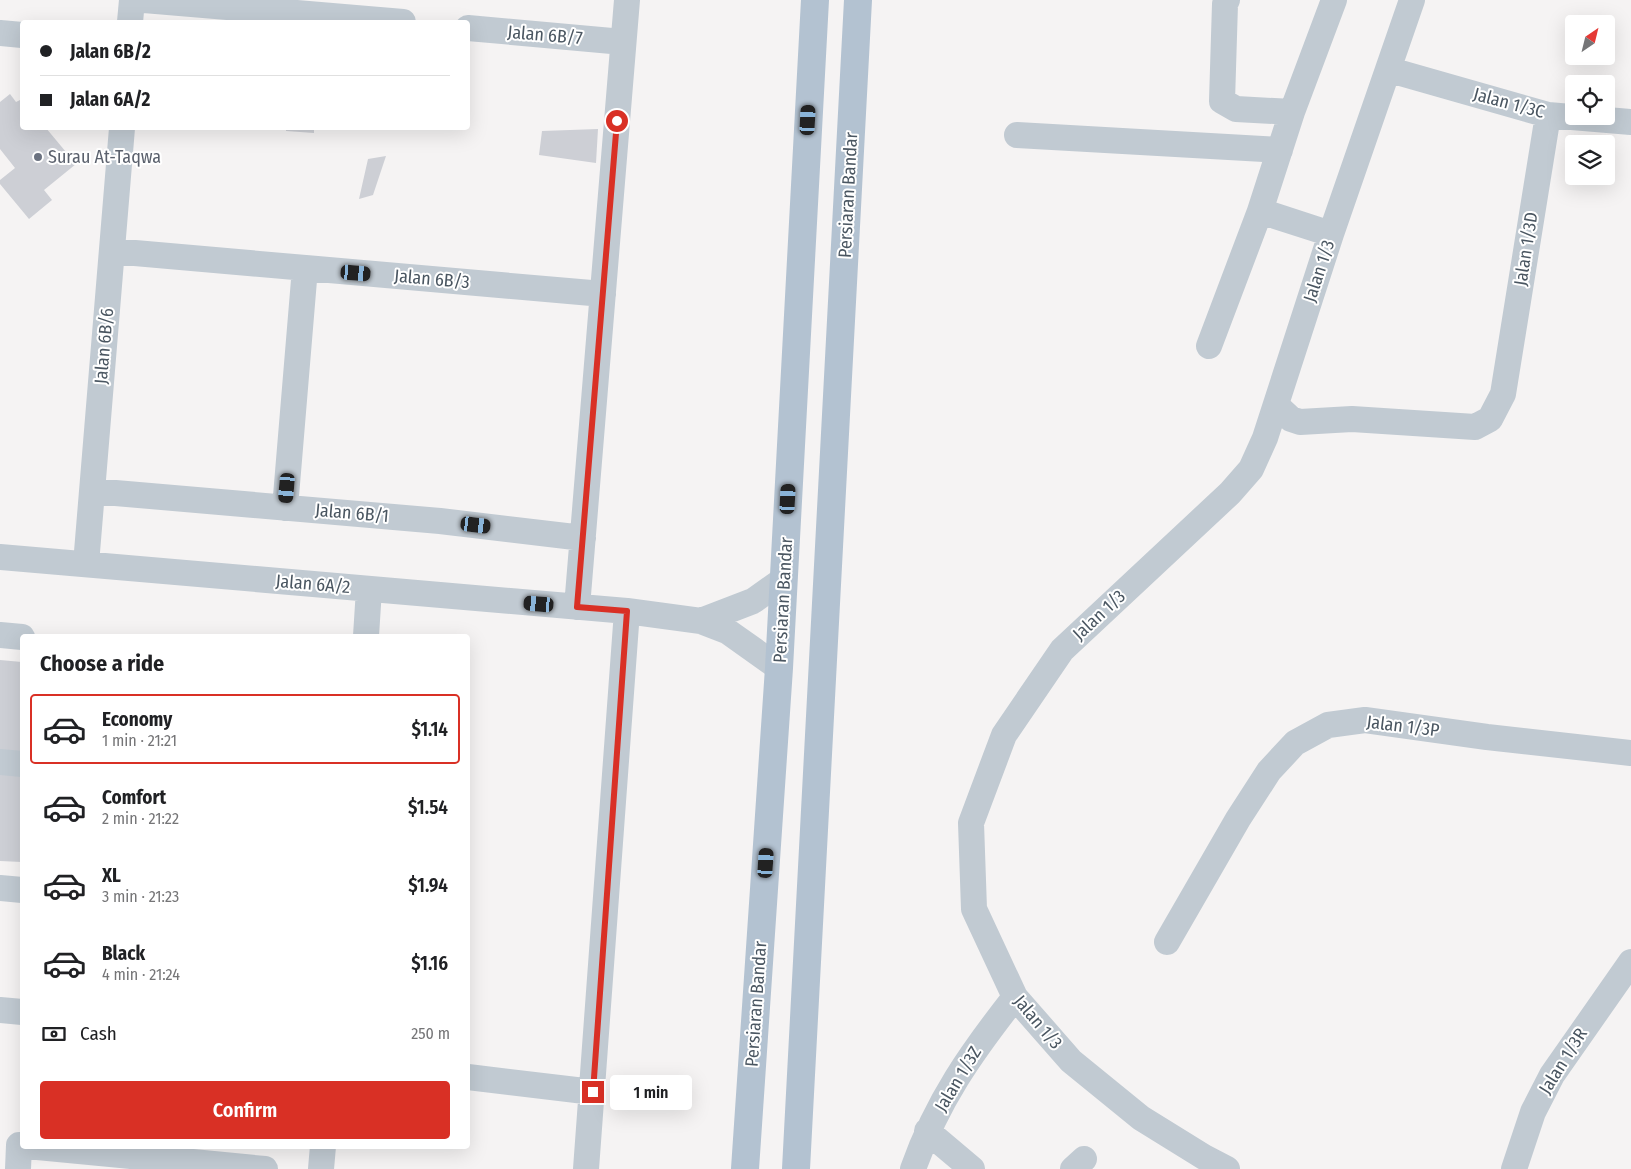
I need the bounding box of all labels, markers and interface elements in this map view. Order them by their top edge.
north arrow [1565,15,1615,65]
map controls [1565,15,1615,185]
street label: Jalan 6B/7 [507,21,583,49]
text: Jalan 6B/2 [70,40,151,63]
button: locate [1565,75,1615,125]
street label: Jalan 1/3C [1471,83,1547,123]
text: Jalan 6A/2 [70,88,150,111]
car [799,105,816,135]
route start [606,110,628,132]
street label: Persiaran Bandar [834,131,862,258]
button: layers [1565,135,1615,185]
place label: Surau At-Taqwa [48,146,161,168]
marker: Surau At-Taqwa [32,151,44,163]
street label: Jalan 1/3D [1509,211,1543,287]
street label: Jalan 1/3 [1299,237,1339,305]
car [340,264,371,282]
street label: Jalan 6B/3 [393,265,471,293]
street label: Jalan 6B/6 [90,307,118,385]
car [278,472,295,504]
car [779,484,796,514]
street label: Jalan 6B/1 [314,499,390,527]
car [460,516,491,534]
street label: Persiaran Bandar [769,536,797,663]
street label: Jalan 6A/2 [275,570,351,598]
street label: Jalan 1/3 [1068,585,1130,645]
car [523,595,554,613]
text: Choose a ride [40,650,164,677]
icon: car [42,707,87,752]
text: Economy [102,708,172,731]
street label: Jalan 1/3P [1365,711,1441,741]
text: $1.14 [411,718,448,741]
text: 1 min · 21:21 [102,731,177,750]
icon: car [42,785,87,830]
text: Comfort [102,786,166,809]
text: $1.54 [408,796,448,819]
text: 2 min · 21:22 [102,809,179,828]
car [757,848,774,878]
icon: car [42,863,87,908]
text: XL [102,864,121,887]
text: $1.94 [408,874,448,897]
text: 3 min · 21:23 [102,887,179,906]
street label: Persiaran Bandar [741,940,771,1068]
icon: car [42,941,87,986]
text: Black [102,942,145,965]
text: $1.16 [411,952,448,975]
text: 4 min · 21:24 [102,965,180,984]
street label: Jalan 1/3 [1009,990,1067,1054]
icon: cash [40,1020,68,1048]
text: Cash [80,1022,117,1045]
text: 250 m [411,1024,450,1043]
street label: Jalan 1/3R [1534,1024,1592,1098]
street label: Jalan 1/3Z [930,1042,986,1116]
callout: 1 min [610,1074,693,1110]
button: Confirm [40,1081,450,1139]
route end [582,1081,604,1103]
text: 1 min [634,1083,668,1102]

